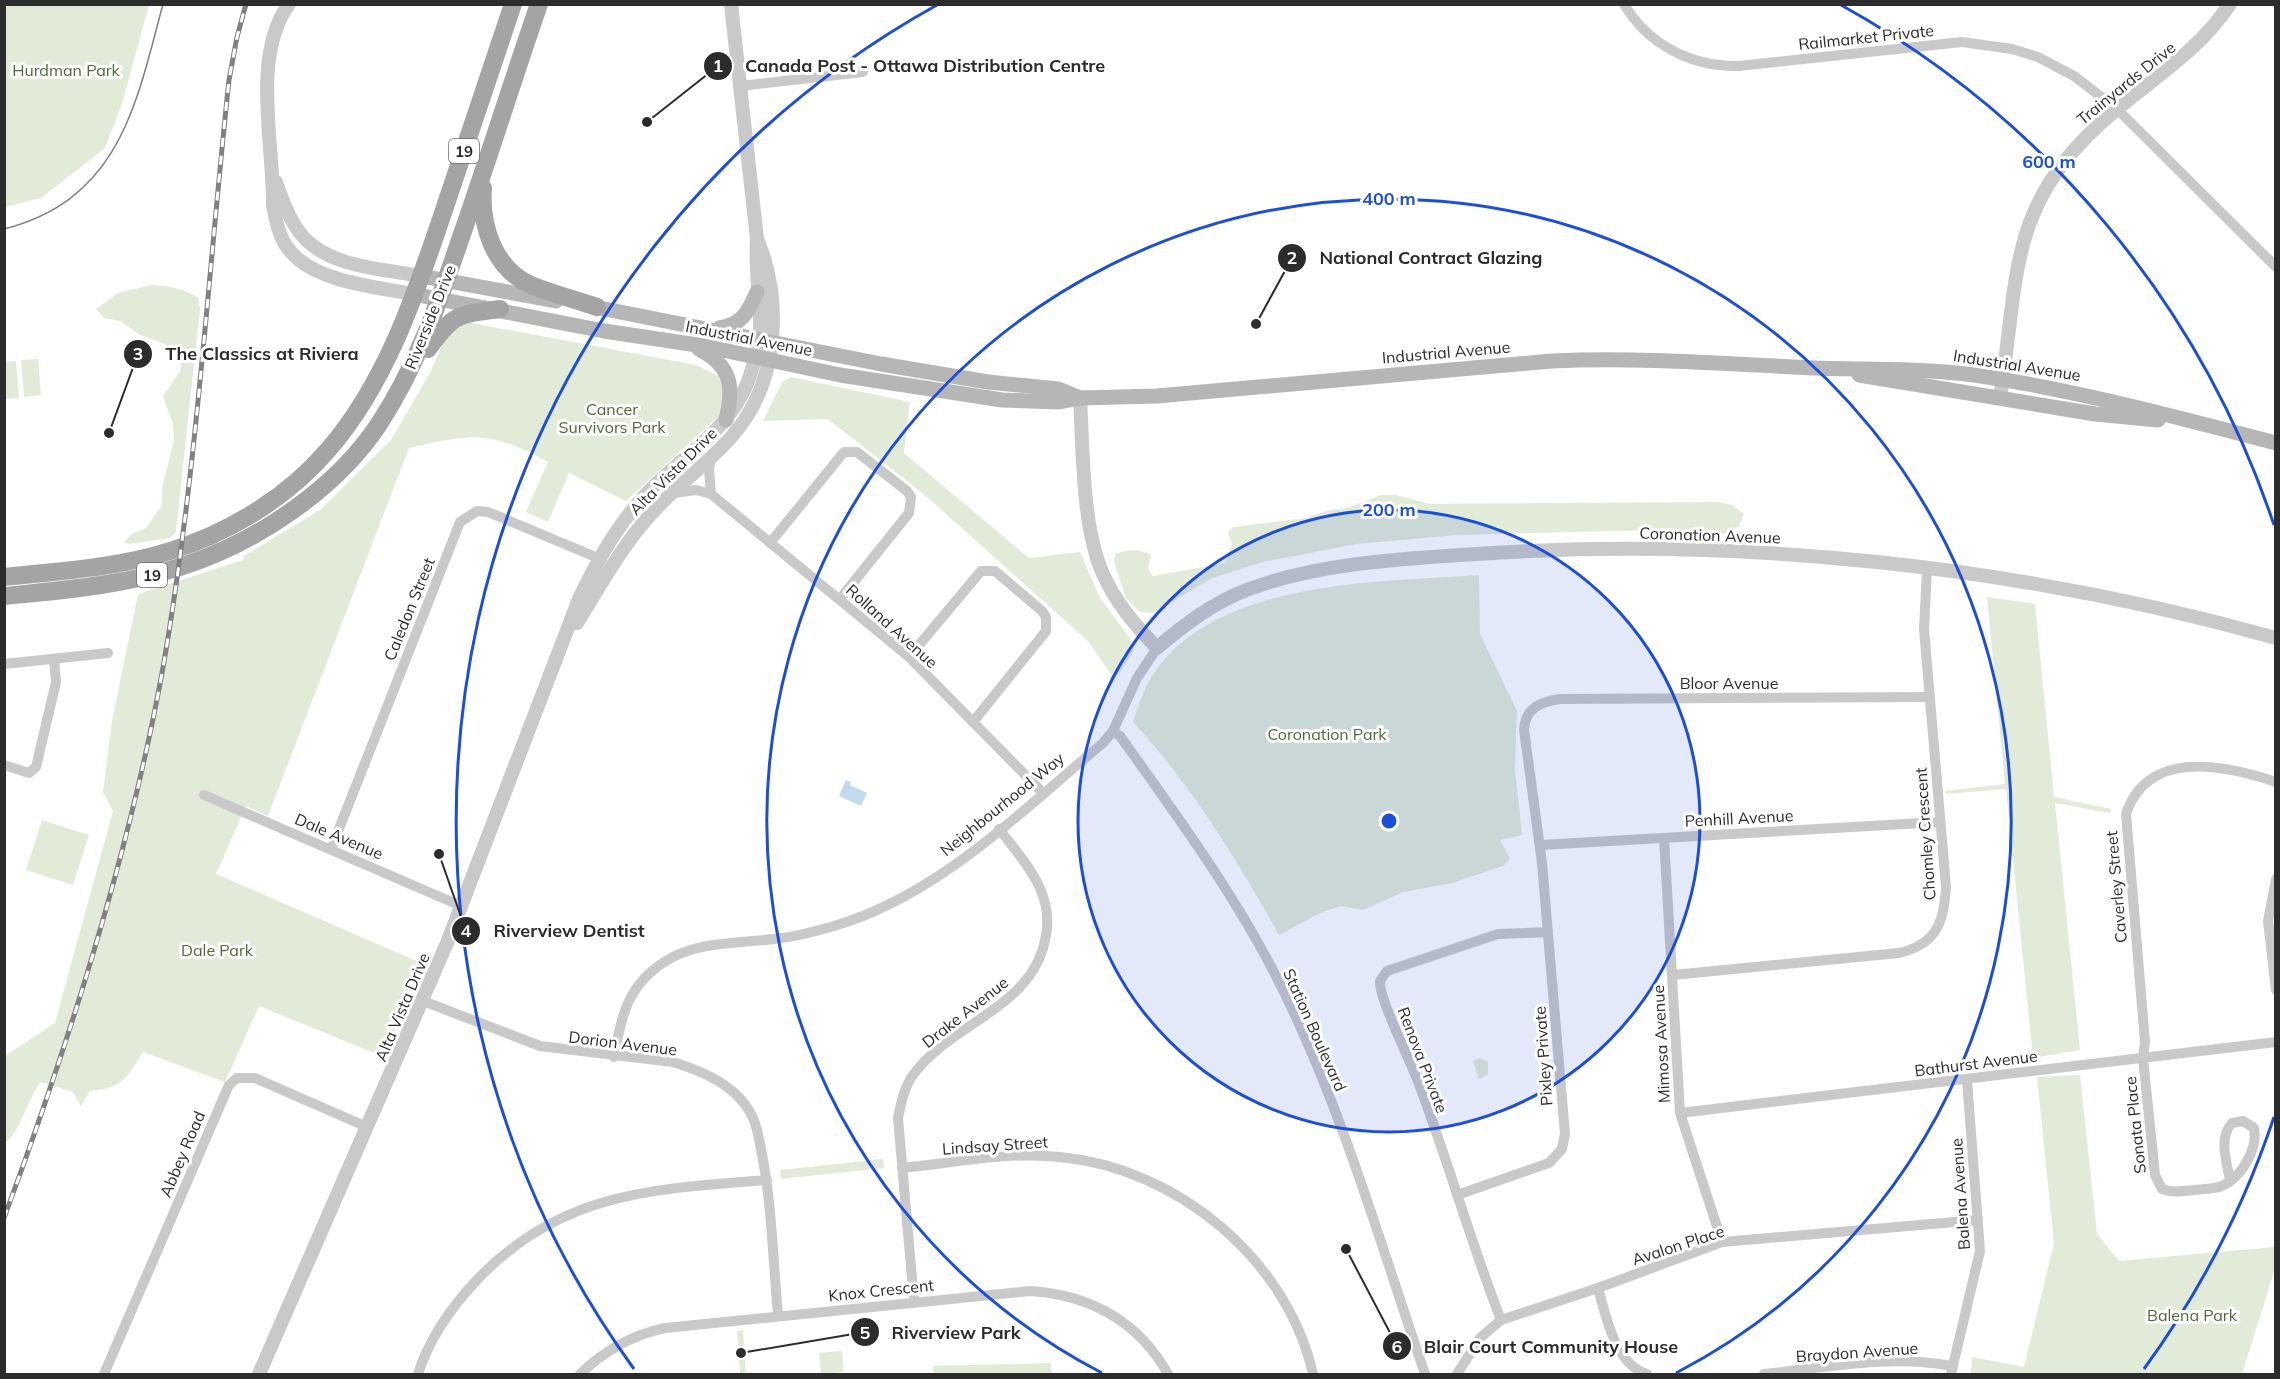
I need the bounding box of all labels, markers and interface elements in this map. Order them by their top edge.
street label: Railmarket Private [1797,20,1935,54]
street label: Trainyards Drive [2073,37,2179,129]
callout: Canada Post - Ottawa Distribution Centre [703,48,1117,84]
text: 1 [713,54,723,77]
text: Canada Post - Ottawa Distribution Centre [745,54,1105,77]
park label: Hurdman Park [12,60,121,80]
road number: 19 [449,139,479,163]
text: 600 m [2022,150,2076,173]
text: 400 m [1362,187,1416,210]
callout: National Contract Glazing [1277,240,1554,276]
text: 2 [1287,246,1297,269]
text: National Contract Glazing [1319,246,1543,269]
street label: Riverside Drive [400,262,460,372]
street label: Industrial Avenue [684,316,814,360]
callout: The Classics at Riviera [123,336,370,372]
street label: Industrial Avenue [1381,336,1511,368]
text: 3 [133,342,143,365]
text: The Classics at Riviera [165,342,359,365]
street label: Industrial Avenue [1952,345,2082,385]
park label: Cancer Survivors Park [559,399,666,437]
street label: Alta Vista Drive [625,423,721,519]
text: 200 m [1362,498,1416,521]
street label: Coronation Avenue [1639,523,1781,547]
street label: Caledon Street [379,554,439,663]
road number: 19 [137,563,167,587]
street label: Rolland Avenue [842,580,942,672]
street label: Bloor Avenue [1680,673,1778,693]
park label: Coronation Park [1267,724,1387,744]
street label: Neighbourhood Way [936,748,1068,860]
street label: Chomley Crescent [1910,766,1940,901]
street label: Penhill Avenue [1684,805,1794,831]
street label: Dale Avenue [292,808,386,864]
centre of rings [1379,811,1399,831]
street label: Caverley Street [2101,830,2131,944]
callout: Riverview Dentist [451,913,657,949]
text: 4 [461,919,472,942]
text: Riverview Dentist [493,919,645,942]
park label: Dale Park [181,940,254,960]
street label: Alta Vista Drive [370,950,434,1064]
street label: Station Boulevard [1279,966,1351,1094]
street label: Drake Avenue [918,972,1012,1052]
street label: Mimosa Avenue [1648,984,1674,1104]
street label: Renova Private [1394,1004,1452,1116]
street label: Pixley Private [1530,1005,1556,1107]
street label: Dorion Avenue [568,1026,678,1060]
street label: Bathurst Avenue [1913,1046,2039,1080]
street label: Sonata Place [2120,1075,2150,1175]
street label: Abbey Road [155,1108,209,1200]
street label: Lindsay Street [941,1131,1049,1159]
street label: Balena Avenue [1946,1137,1974,1251]
street label: Avalon Place [1629,1221,1727,1269]
street label: Knox Crescent [827,1274,935,1305]
park label: Balena Park [2147,1305,2238,1325]
callout: Riverview Park [850,1314,1033,1350]
text: 5 [860,1321,871,1344]
text: Riverview Park [891,1321,1022,1344]
callout: Blair Court Community House [1382,1328,1690,1364]
text: 6 [1392,1335,1403,1358]
text: Blair Court Community House [1424,1335,1678,1358]
street label: Braydon Avenue [1795,1338,1919,1366]

